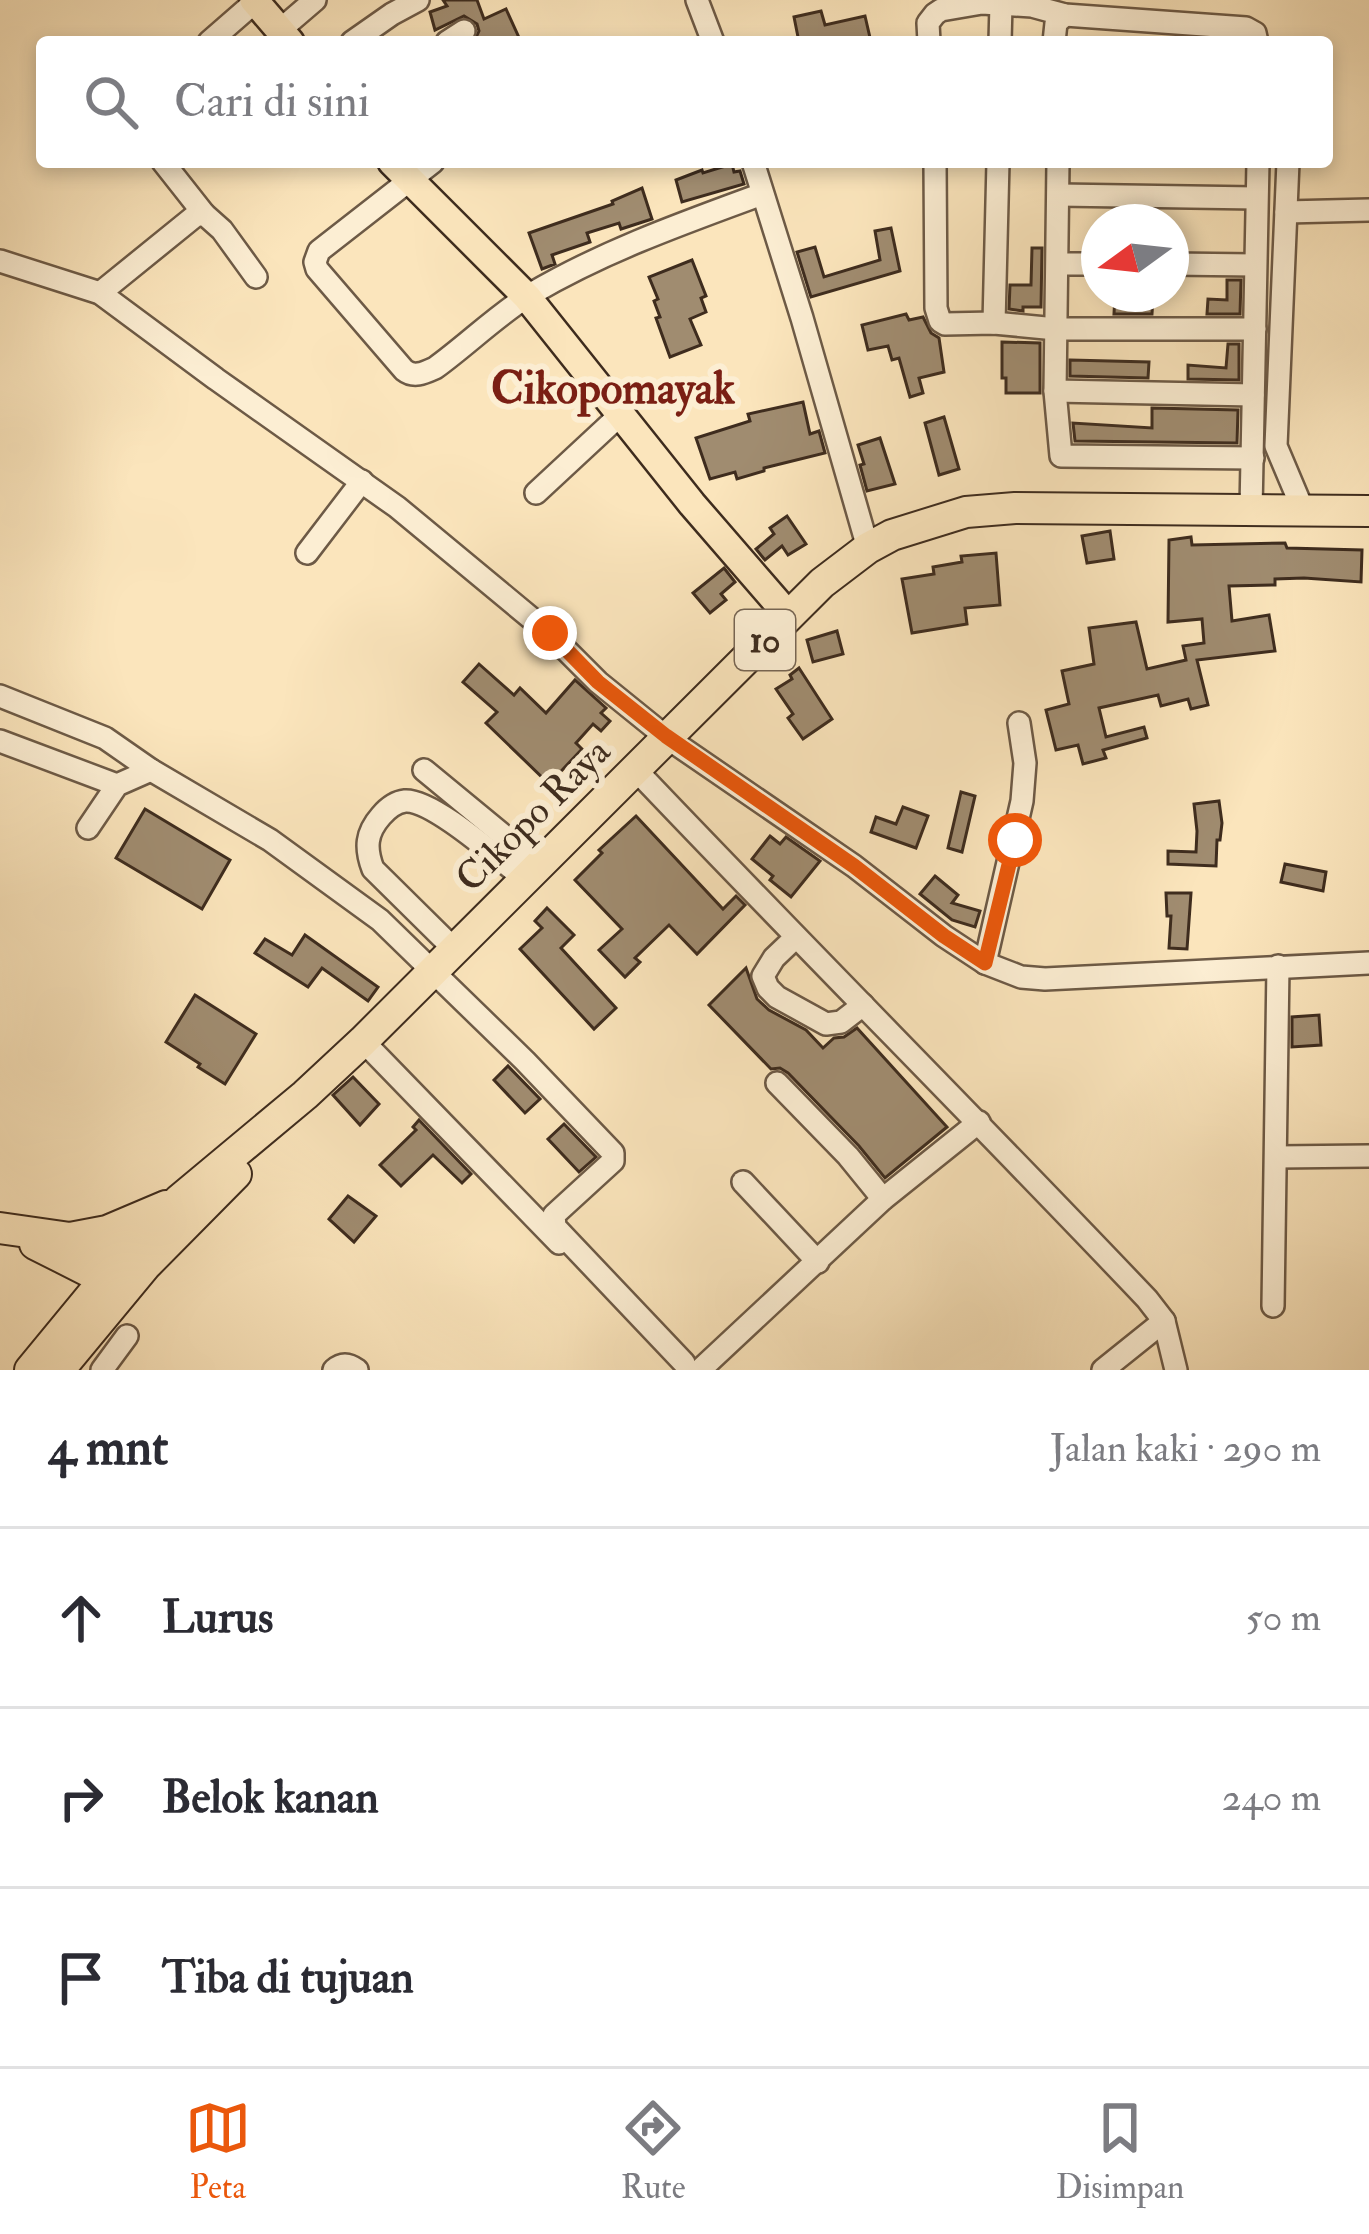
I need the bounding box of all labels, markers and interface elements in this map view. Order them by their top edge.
search box [36,36,1333,168]
icon: search [78,69,144,135]
text: Cari di sini [174,74,370,130]
north arrow [1081,204,1189,312]
district label: Cikopomayak [491,361,735,417]
route end [523,606,577,660]
road number: 10 [735,610,795,670]
street label: Cikopo Raya [445,727,621,903]
route start [988,813,1042,867]
text: 4 mnt [48,1416,168,1480]
text: Jalan kaki · 290 m [1050,1424,1321,1473]
icon: ahead [48,1585,114,1651]
text: Lurus [162,1590,273,1646]
text: 50 m [1246,1593,1321,1642]
icon: right [48,1765,114,1831]
text: Belok kanan [162,1770,379,1826]
text: 240 m [1222,1773,1321,1822]
icon: arrive [48,1945,114,2011]
text: Tiba di tujuan [162,1950,414,2006]
tab: Peta [185,2095,251,2208]
tab: Rute [620,2095,686,2208]
tab: Disimpan [1056,2095,1184,2208]

